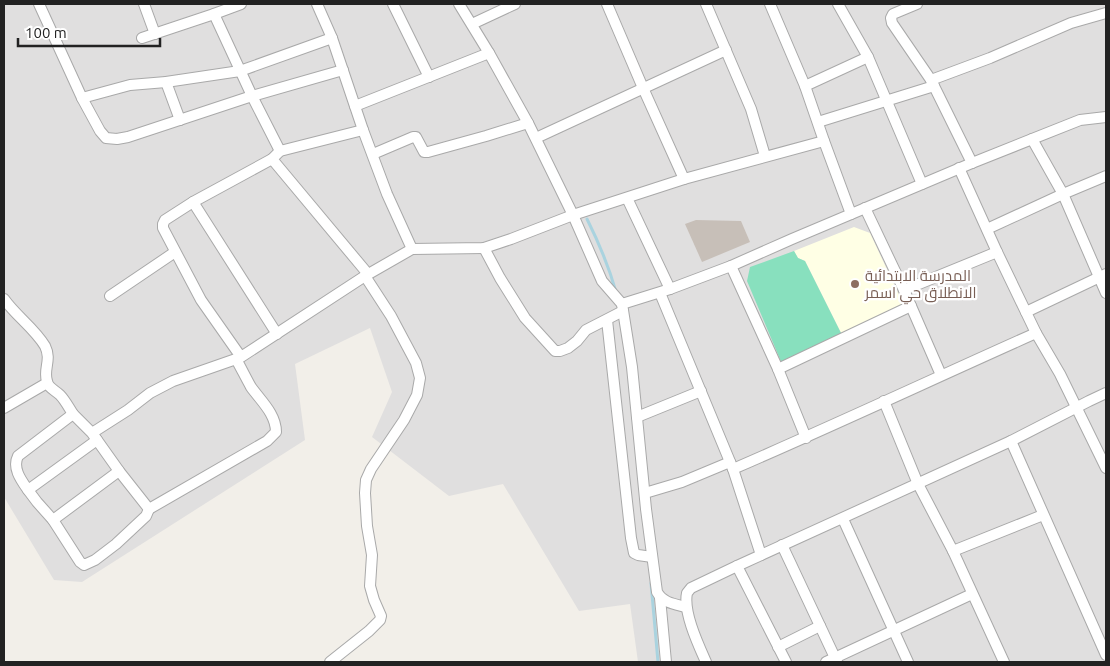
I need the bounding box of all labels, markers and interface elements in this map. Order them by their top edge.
scale bar [18,15,160,47]
text: 100 m [25,24,67,41]
place label: المدرسة الابتدائية الانطلاق حي اسمر [864,267,976,305]
marker: المدرسة الابتدائية الانطلاق حي اسمر [849,278,861,290]

